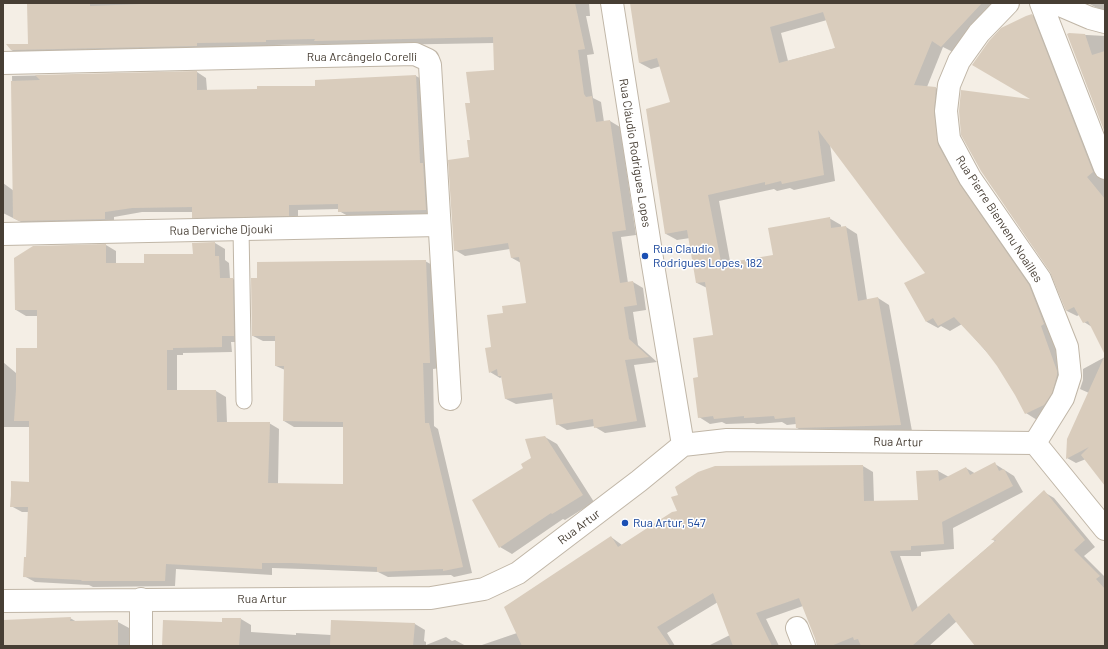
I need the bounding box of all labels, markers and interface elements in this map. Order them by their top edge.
street label: Rua Arcângelo Corelli [307,50,417,64]
street label: Rua Cláudio Rodrigues Lopes [616,78,654,228]
street label: Rua Pierre Bienvenu Noailles [953,153,1045,285]
street label: Rua Derviche Djouki [169,222,273,238]
place label: Rua Claudio Rodrigues Lopes, 182 [653,242,763,270]
marker: Rua Claudio Rodrigues Lopes, 182 [640,251,650,261]
street label: Rua Artur [873,434,923,450]
street label: Rua Artur [555,506,603,548]
place label: Rua Artur, 547 [633,516,706,530]
marker: Rua Artur, 547 [620,518,630,528]
street label: Rua Artur [237,592,287,606]

